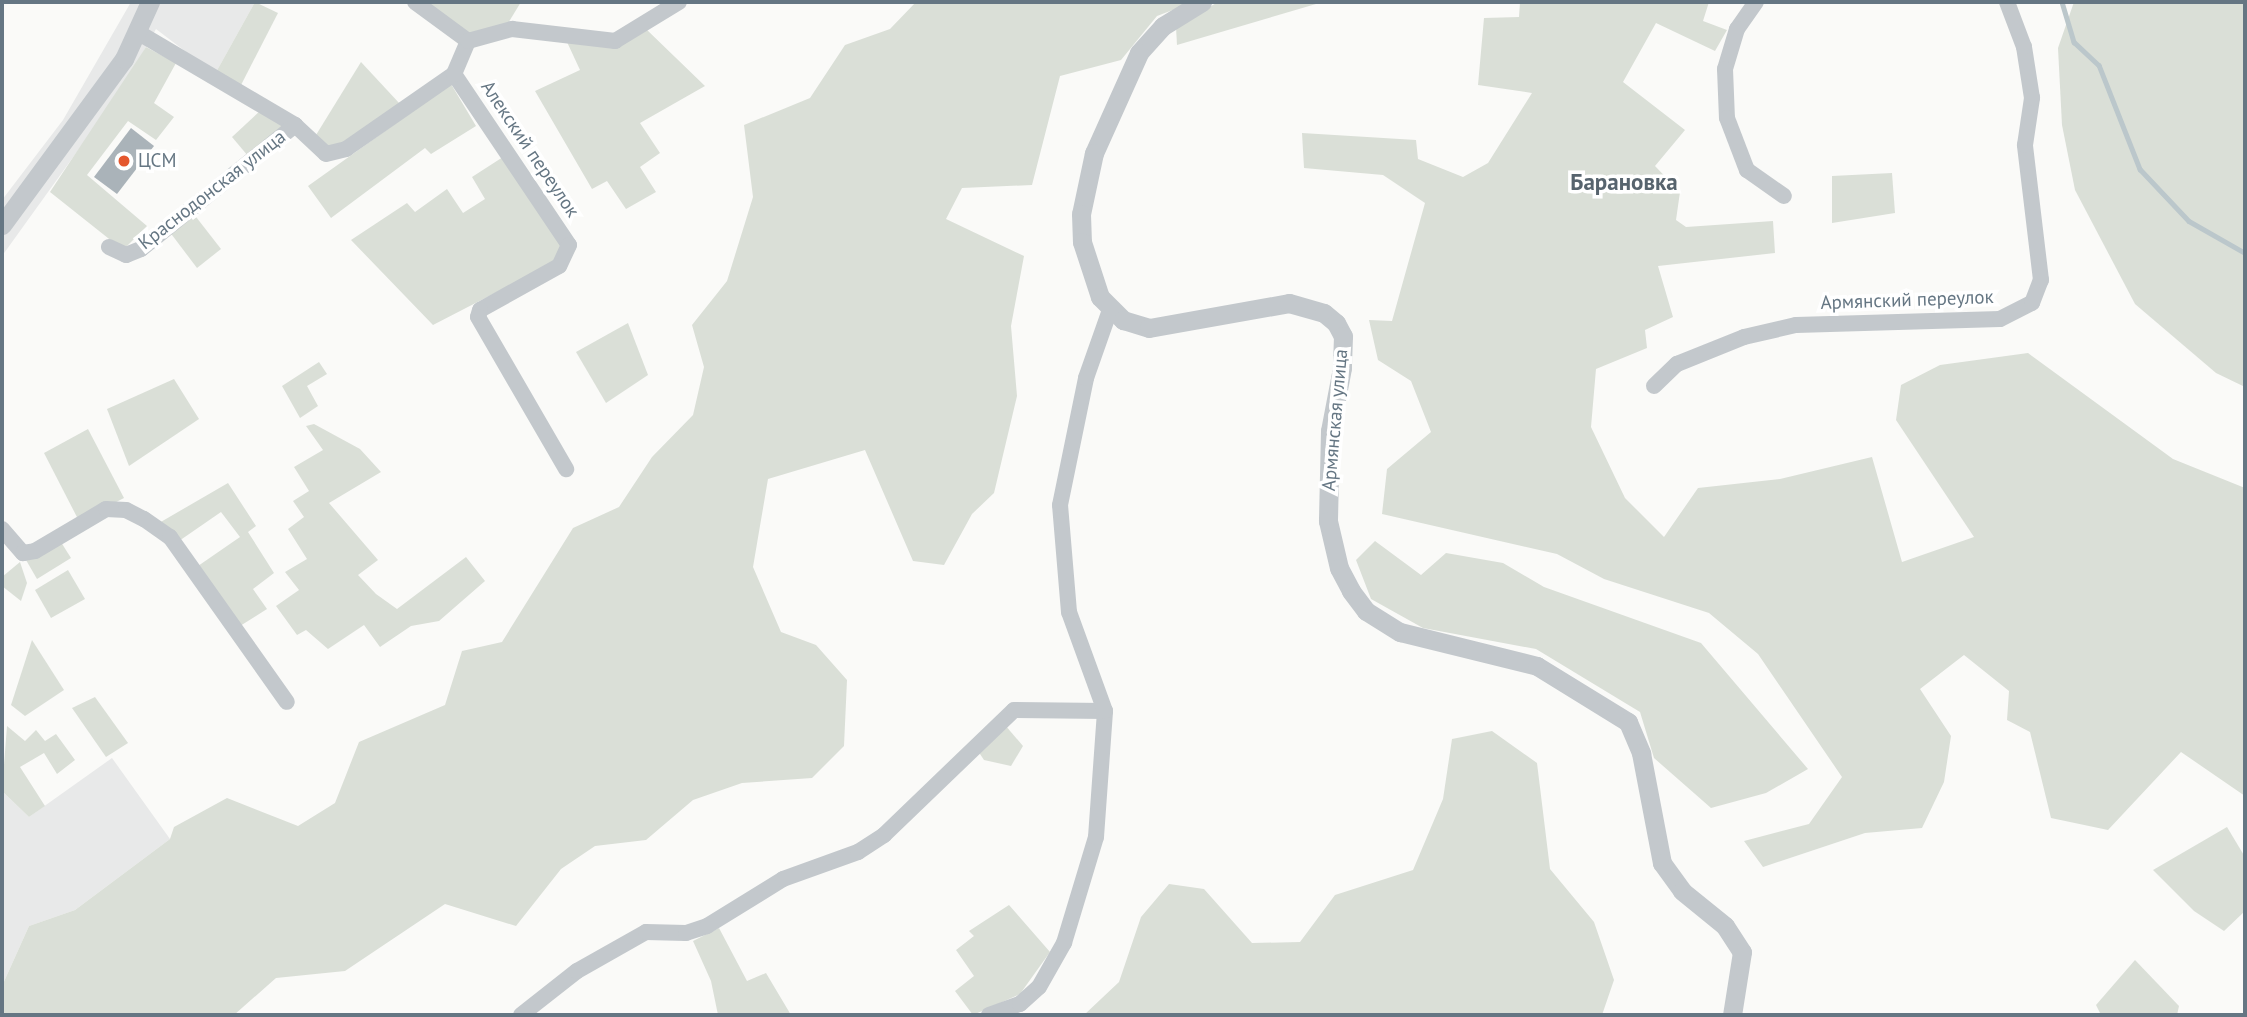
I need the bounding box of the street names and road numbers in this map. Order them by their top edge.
street label: Алекский переулок [476,77,584,221]
street label: Краснодонская улица [134,125,290,255]
street label: Армянский переулок [1820,286,1994,314]
street label: Армянская улица [1317,348,1353,492]

